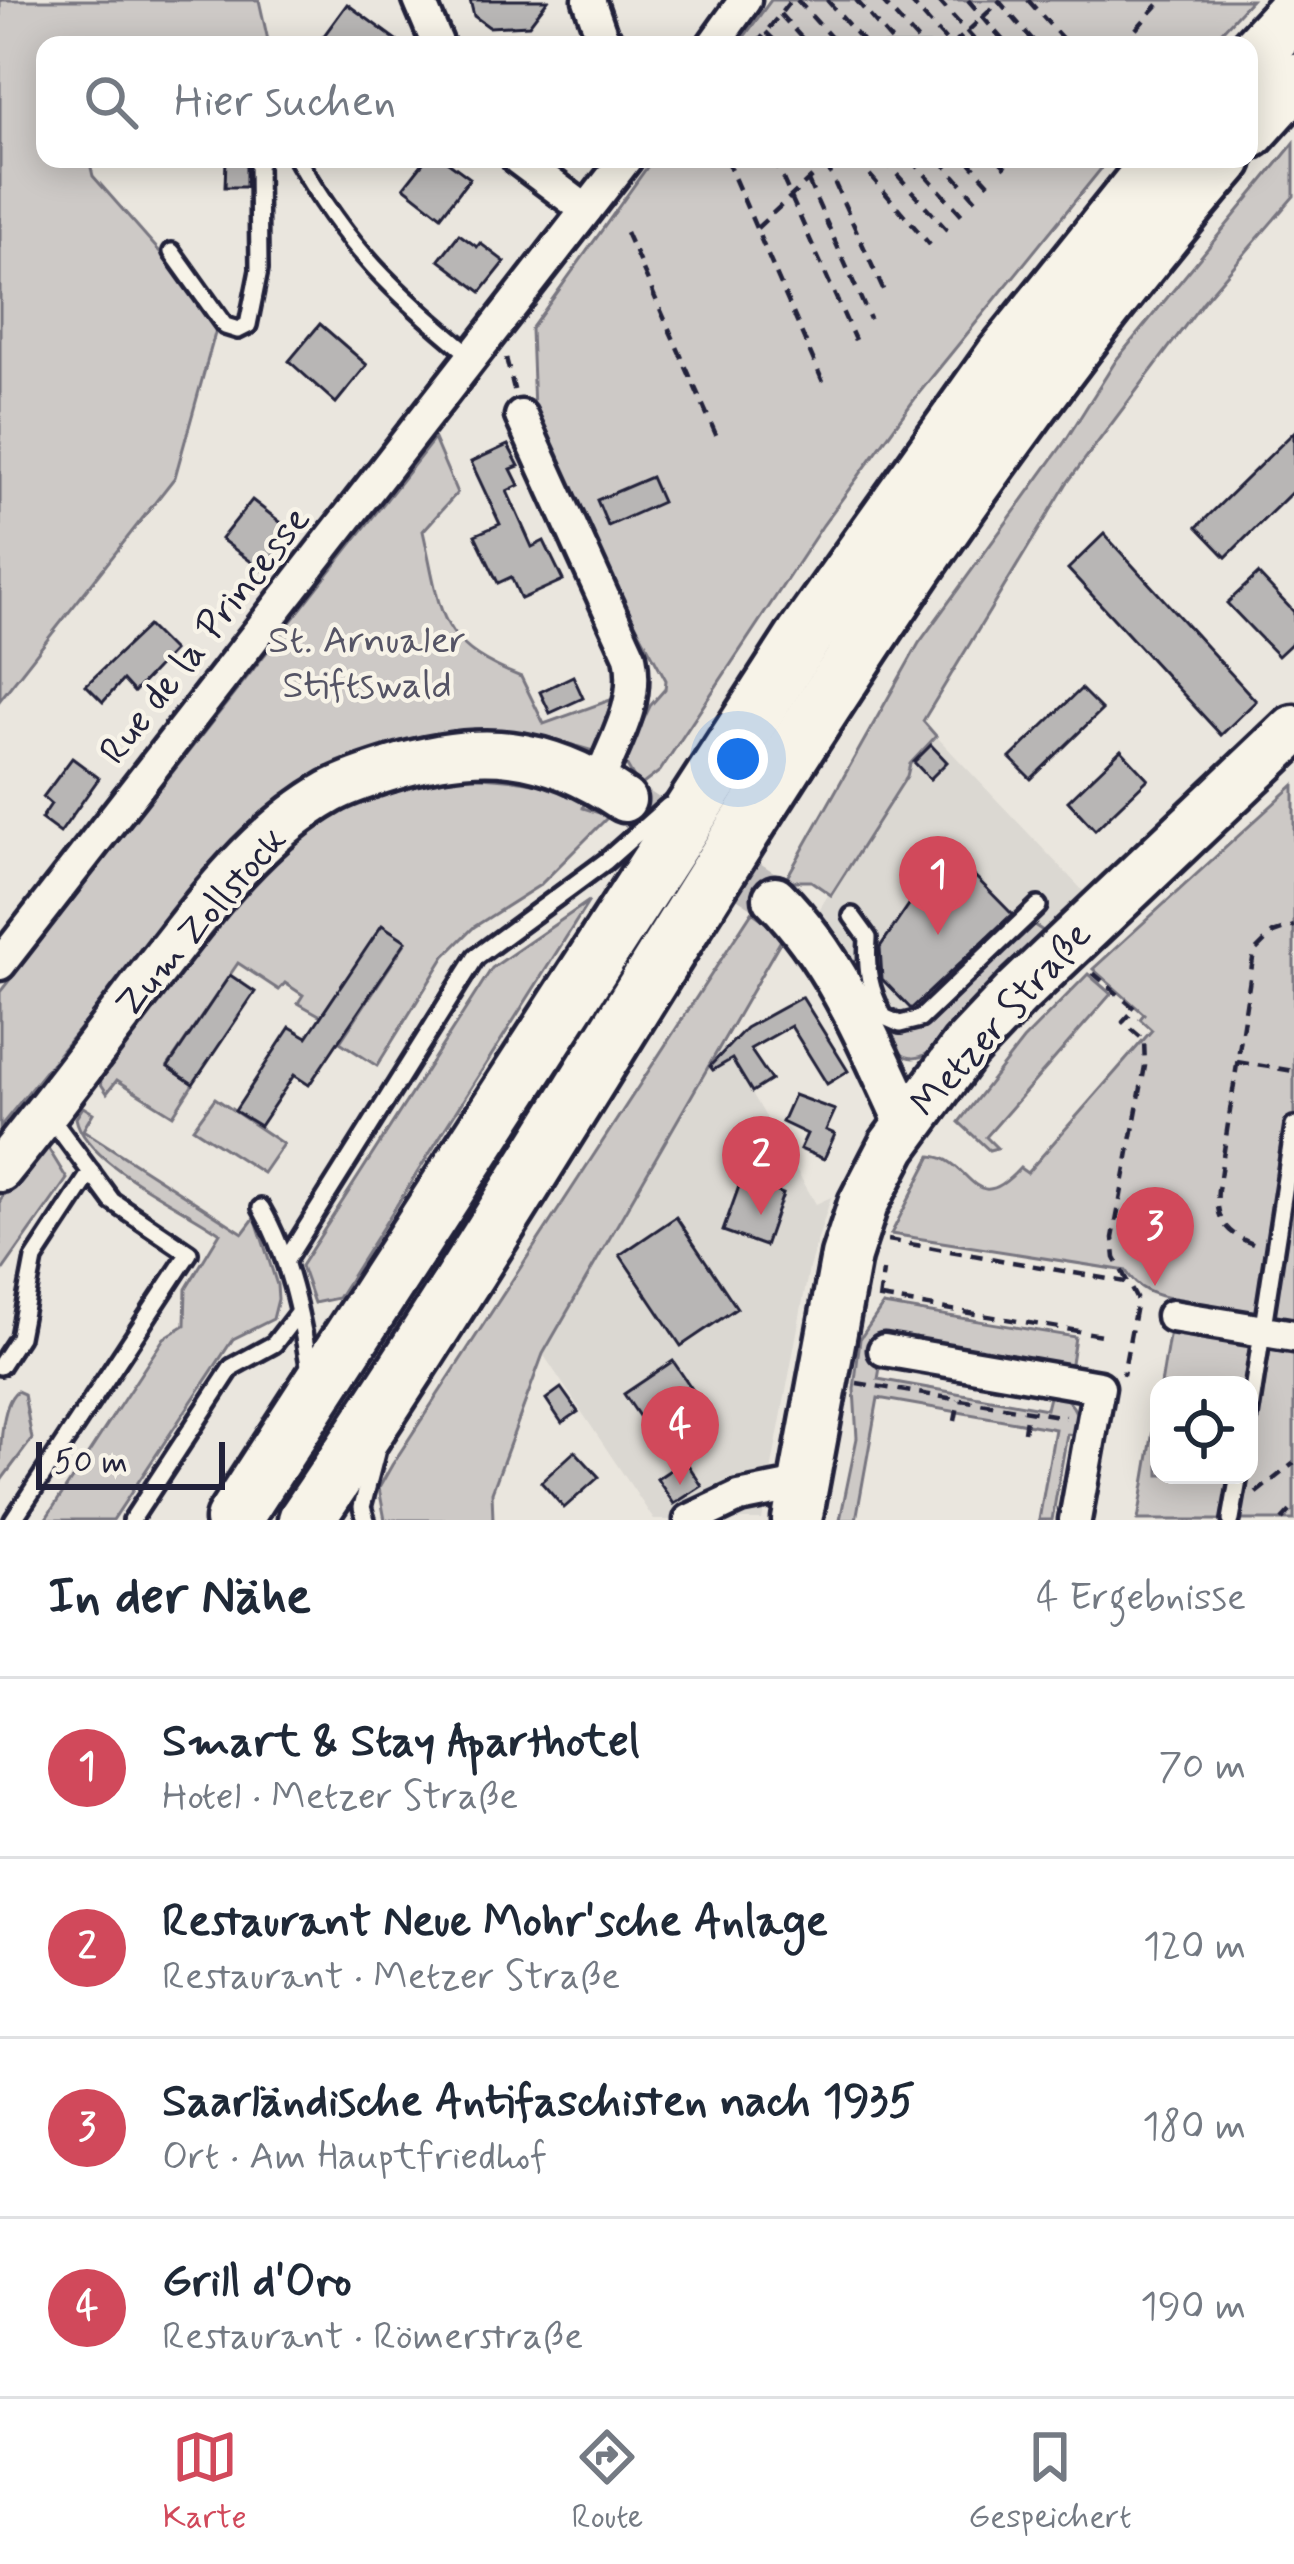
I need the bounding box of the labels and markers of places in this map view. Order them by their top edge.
pin: 1 [899,836,977,935]
pin: 2 [722,1116,800,1215]
pin: 3 [1116,1187,1194,1286]
pin: 4 [641,1386,719,1485]

